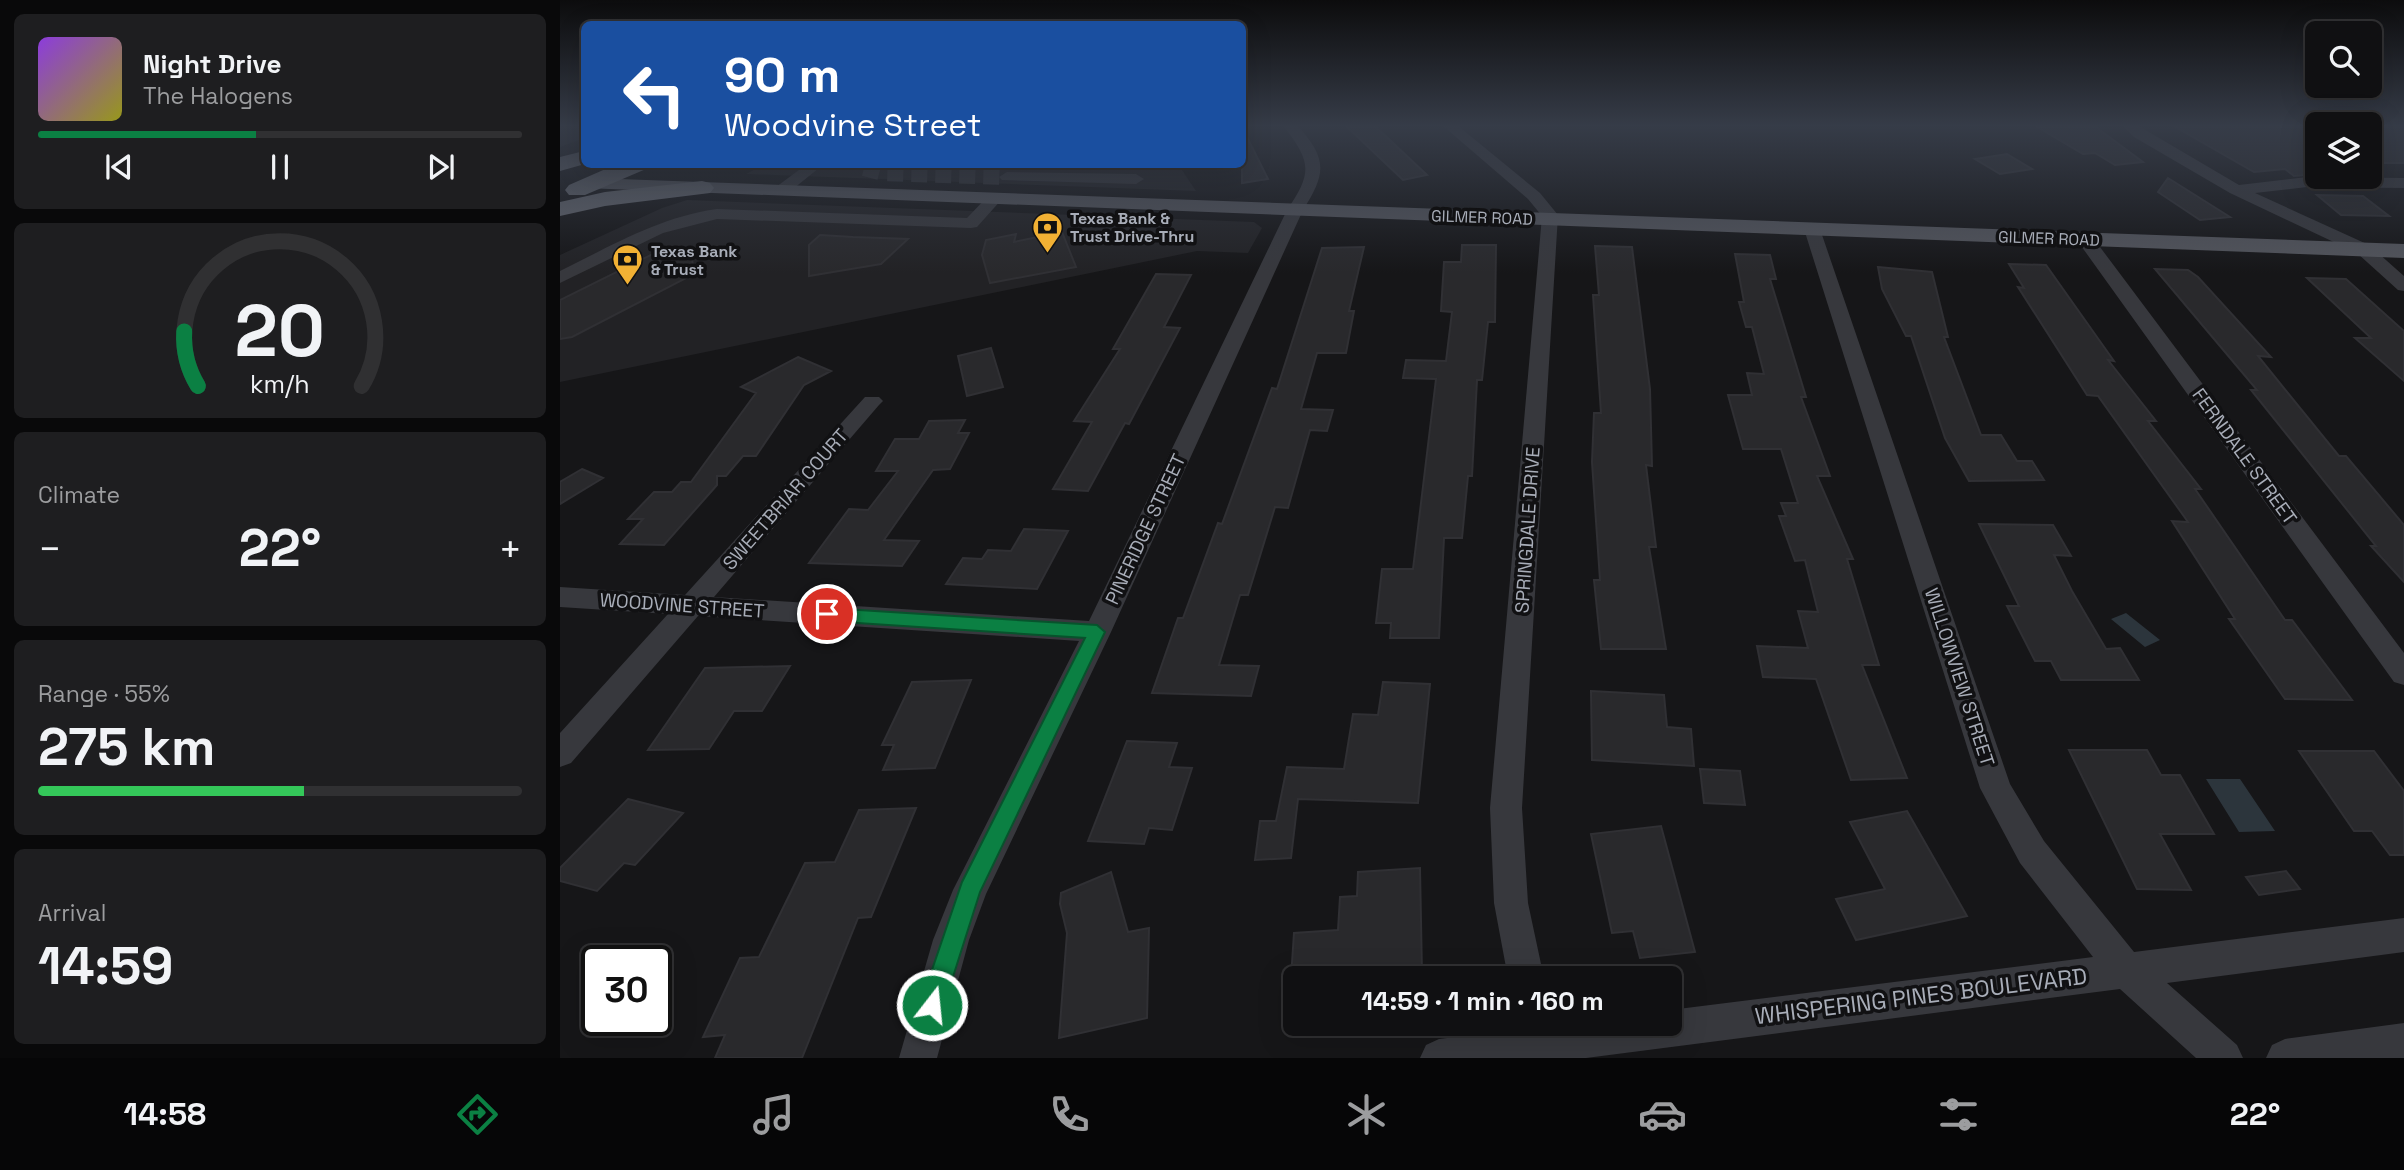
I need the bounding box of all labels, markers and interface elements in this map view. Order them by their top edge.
map controls [2305,21,2382,189]
button: search [2305,21,2382,98]
text: 90 m [724,44,840,106]
text: Night Drive [143,47,281,81]
icon: left [609,49,700,140]
text: The Halogens [143,81,293,111]
text: Woodvine Street [724,105,981,145]
button: layers [2305,112,2382,189]
icon: previous [100,148,138,186]
icon: pause [261,148,299,186]
icon: next [422,148,460,186]
street label: GILMER ROAD [1431,205,1533,230]
place label: Texas Bank & Trust Drive-Thru [1070,208,1194,247]
bank icon: Texas Bank & Trust Drive-Thru [1030,210,1064,254]
street label: GILMER ROAD [1998,226,2100,251]
place label: Texas Bank & Trust [651,241,737,280]
bank icon: Texas Bank & Trust [611,243,645,287]
text: 20 [235,285,325,378]
text: km/h [250,368,310,400]
street label: FERNDALE STREET [2187,383,2303,529]
street label: SWEETBRIAR COURT [717,423,854,575]
street label: SPRINGDALE DRIVE [1509,446,1546,614]
street label: PINERIDGE STREET [1100,450,1191,609]
text: Climate [38,480,120,510]
text: 22° [239,515,321,581]
text: − [38,525,62,573]
text: + [498,525,522,573]
pin [797,584,857,644]
street label: WILLOWVIEW STREET [1919,585,2000,770]
street label: WOODVINE STREET [599,587,765,624]
icon: arrive [808,595,846,633]
text: Range · 55% [38,679,170,709]
text: 275 km [38,714,215,780]
text: Arrival [38,898,106,928]
text: 14:59 [38,933,173,999]
speed limit sign: 30 [581,945,672,1036]
street label: WHISPERING PINES BOULEVARD [1753,961,2089,1031]
position arrow [895,968,969,1042]
text: 14:59 · 1 min · 160 m [1361,984,1604,1018]
icon: directions [453,1090,502,1139]
icon: music [749,1090,798,1139]
icon: phone [1045,1090,1094,1139]
icon: climate [1342,1090,1391,1139]
icon: car [1638,1090,1687,1139]
icon: filters [1934,1090,1983,1139]
text: 14:58 [124,1094,206,1134]
text: 22° [2230,1094,2280,1134]

